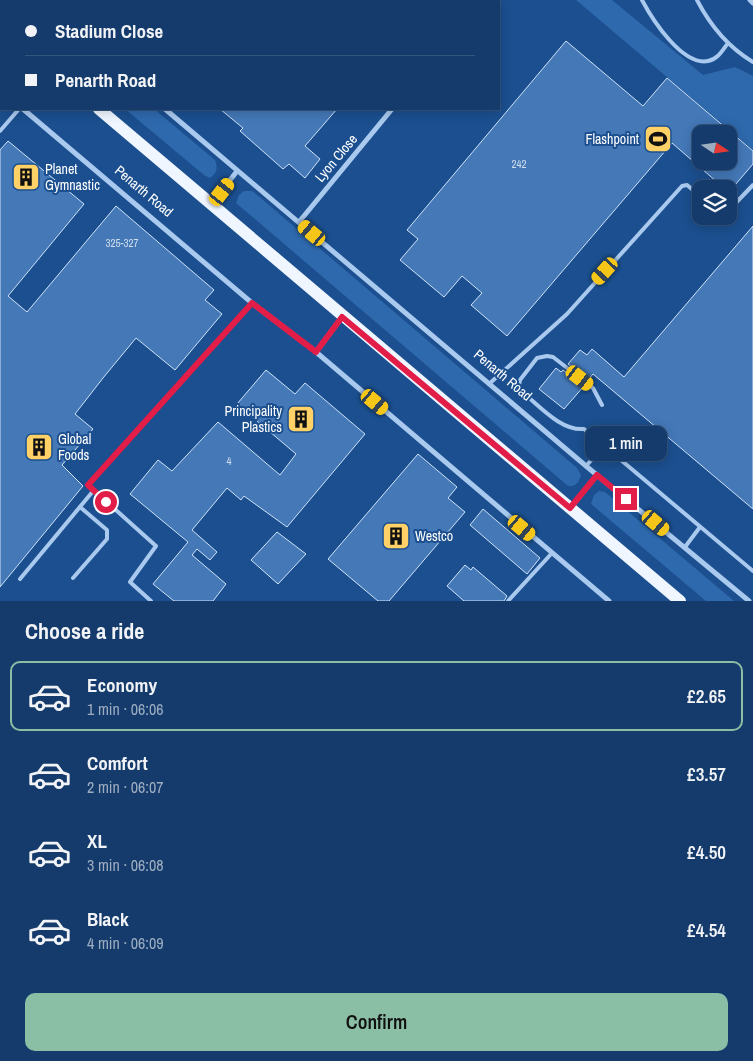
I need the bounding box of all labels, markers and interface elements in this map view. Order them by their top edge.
text: Stadium Close [55,18,163,44]
text: Penarth Road [55,67,156,93]
sports icon: Flashpoint [643,124,673,154]
north arrow [692,125,738,170]
map controls [692,125,737,225]
street label: Lyon Close [311,130,361,186]
place label: Flashpoint [585,130,639,148]
house number: 242 [511,157,527,171]
place label: Planet Gymnastic [45,160,100,194]
street label: Penarth Road [111,161,177,221]
building icon: Planet Gymnastic [11,162,41,192]
car [206,176,237,208]
button: layers [692,180,737,225]
car [295,218,328,248]
house number: 325-327 [105,236,139,250]
car [589,255,620,287]
street label: Penarth Road [470,345,536,405]
car [563,363,596,393]
car [358,387,391,417]
place label: Principality Plastics [225,402,282,436]
building icon: Principality Plastics [286,404,316,434]
callout: 1 min [585,426,667,462]
place label: Global Foods [58,430,91,464]
building icon: Global Foods [24,432,54,462]
text: 1 min [609,432,643,454]
house number: 4 [226,454,232,468]
route end [615,488,637,510]
route start [95,491,117,513]
car [639,508,672,538]
car [505,513,538,543]
building icon: Westco [381,521,411,551]
place label: Westco [415,527,453,545]
text: Choose a ride [25,616,144,646]
text: Economy [87,672,157,698]
icon: car [27,674,72,719]
text: £2.65 [687,683,726,709]
text: 1 min · 06:06 [87,698,164,720]
text: Comfort [87,750,148,776]
icon: car [27,752,72,797]
text: £3.57 [687,761,726,787]
text: 2 min · 06:07 [87,776,164,798]
text: XL [87,828,107,854]
icon: car [27,830,72,875]
text: £4.50 [687,839,726,865]
text: 3 min · 06:08 [87,854,164,876]
text: Black [87,906,129,932]
icon: car [27,908,72,953]
text: £4.54 [687,917,726,943]
text: 4 min · 06:09 [87,932,164,954]
button: Confirm [25,993,728,1051]

